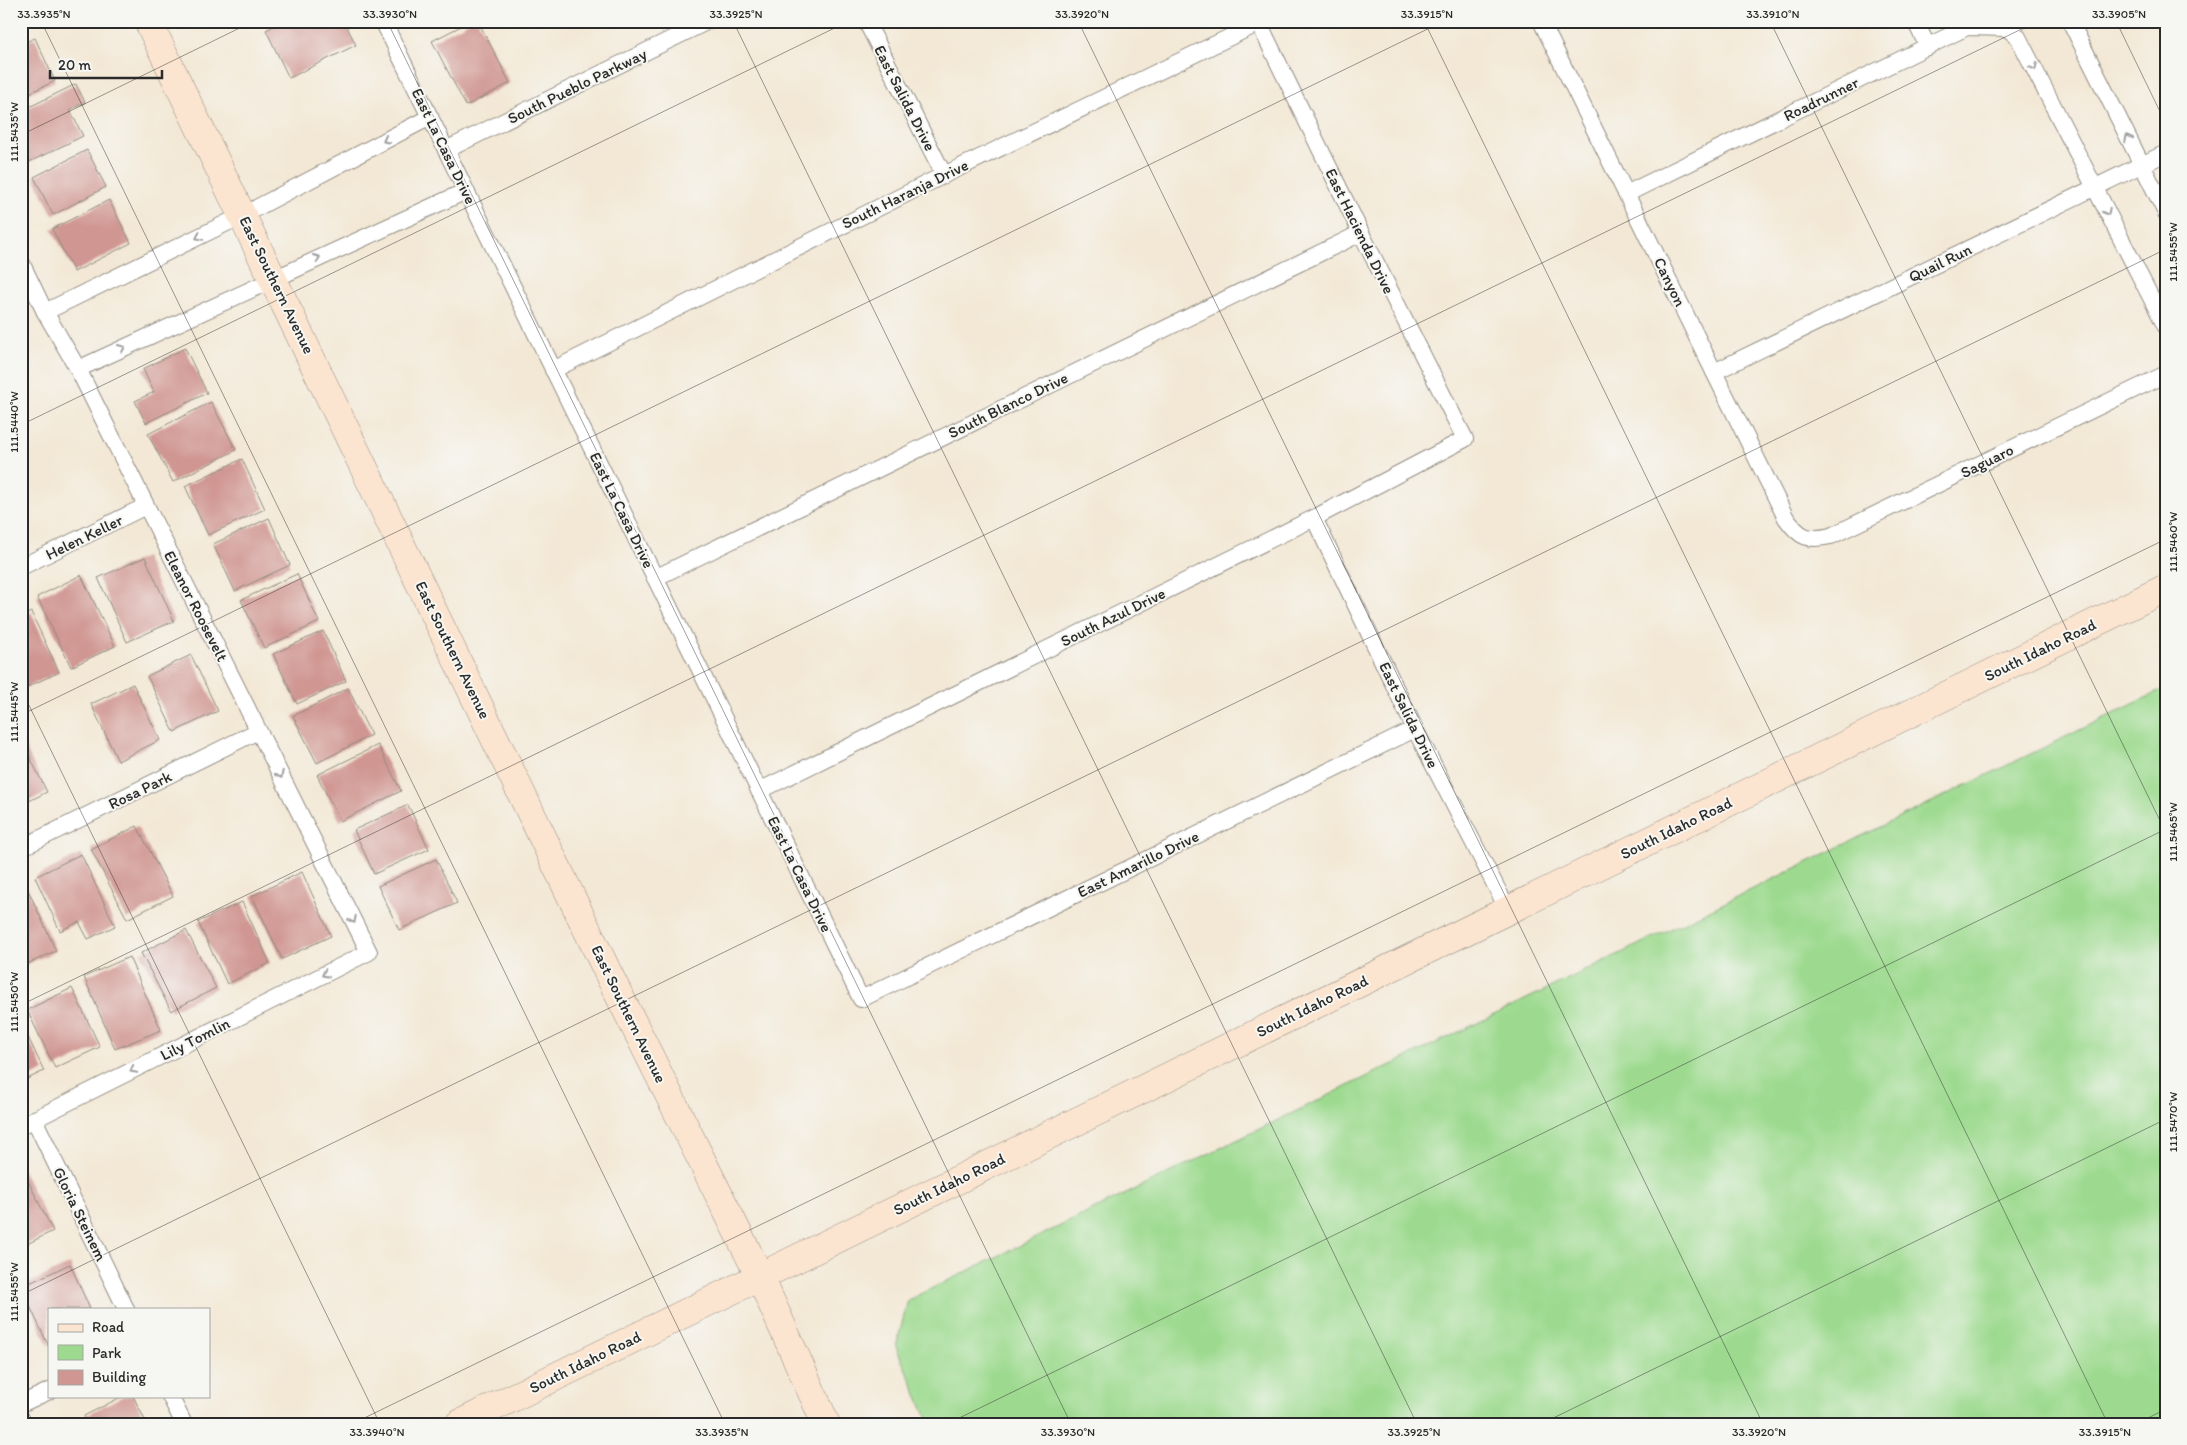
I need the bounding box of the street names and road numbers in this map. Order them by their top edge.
street label: East Salida Drive [870,42,940,154]
street label: South Pueblo Parkway [504,44,650,128]
street label: Roadrunner [1780,73,1862,125]
street label: East La Casa Drive [408,85,480,207]
street label: South Haranja Drive [839,155,971,233]
street label: East Hacienda Drive [1321,165,1399,297]
street label: East Southern Avenue [235,213,319,357]
street label: Quail Run [1905,239,1975,286]
street label: Canyon [1650,254,1690,310]
street label: South Blanco Drive [945,368,1071,442]
street label: Saguaro [1957,440,2017,482]
street label: East La Casa Drive [586,449,658,571]
street label: Helen Keller [42,510,126,564]
street label: Eleanor Roosevelt [160,547,232,665]
street label: East Southern Avenue [411,578,495,722]
street label: South Azul Drive [1058,583,1168,651]
street label: South Idaho Road [1981,615,2099,685]
street label: East Salida Drive [1375,659,1443,772]
street label: Rosa Park [105,766,175,813]
street label: South Idaho Road [1617,793,1735,863]
street label: East La Casa Drive [764,813,836,935]
street label: East Amarillo Drive [1074,826,1202,902]
street label: East Southern Avenue [587,942,671,1086]
street label: South Idaho Road [1253,971,1371,1041]
street label: Lily Tomlin [157,1013,233,1065]
street label: South Idaho Road [890,1149,1008,1219]
street label: Gloria Steinem [49,1164,111,1264]
street label: South Idaho Road [526,1327,644,1397]

